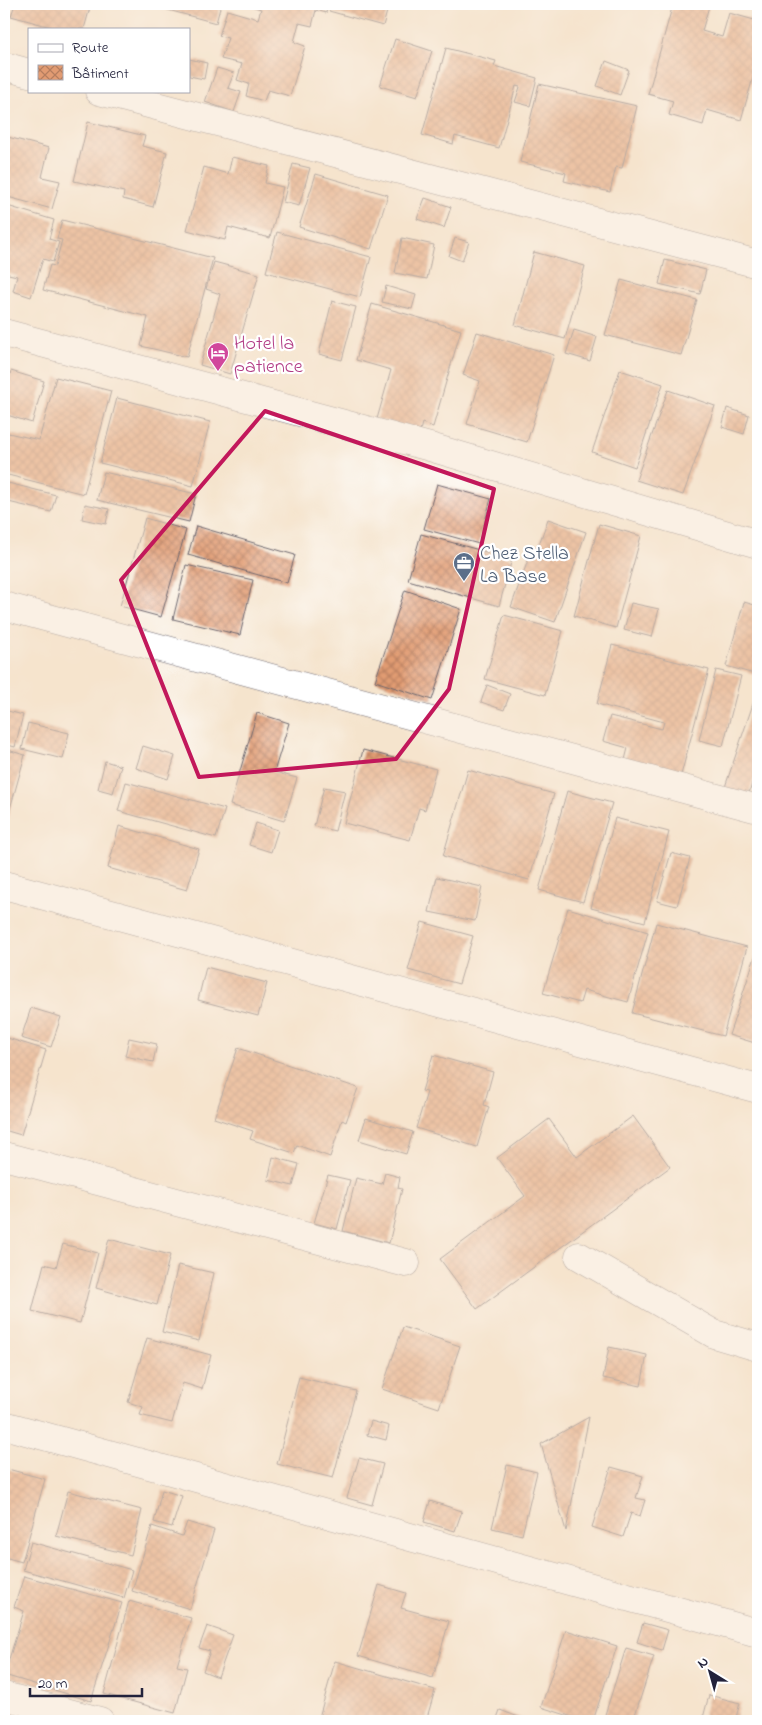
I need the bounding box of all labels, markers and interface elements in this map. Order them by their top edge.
legend [28,28,190,92]
text: Route [72,37,109,59]
text: Bâtiment [71,63,129,85]
place label: Hotel la patience [234,330,303,382]
hotel icon: Hotel la patience [206,341,230,372]
place label: Chez Stella La Base [480,540,569,592]
office icon: Chez Stella La Base [452,551,476,582]
north arrow [684,1648,734,1698]
text: N [693,1652,713,1674]
scale bar [30,1665,142,1697]
text: 20 m [38,1673,68,1695]

